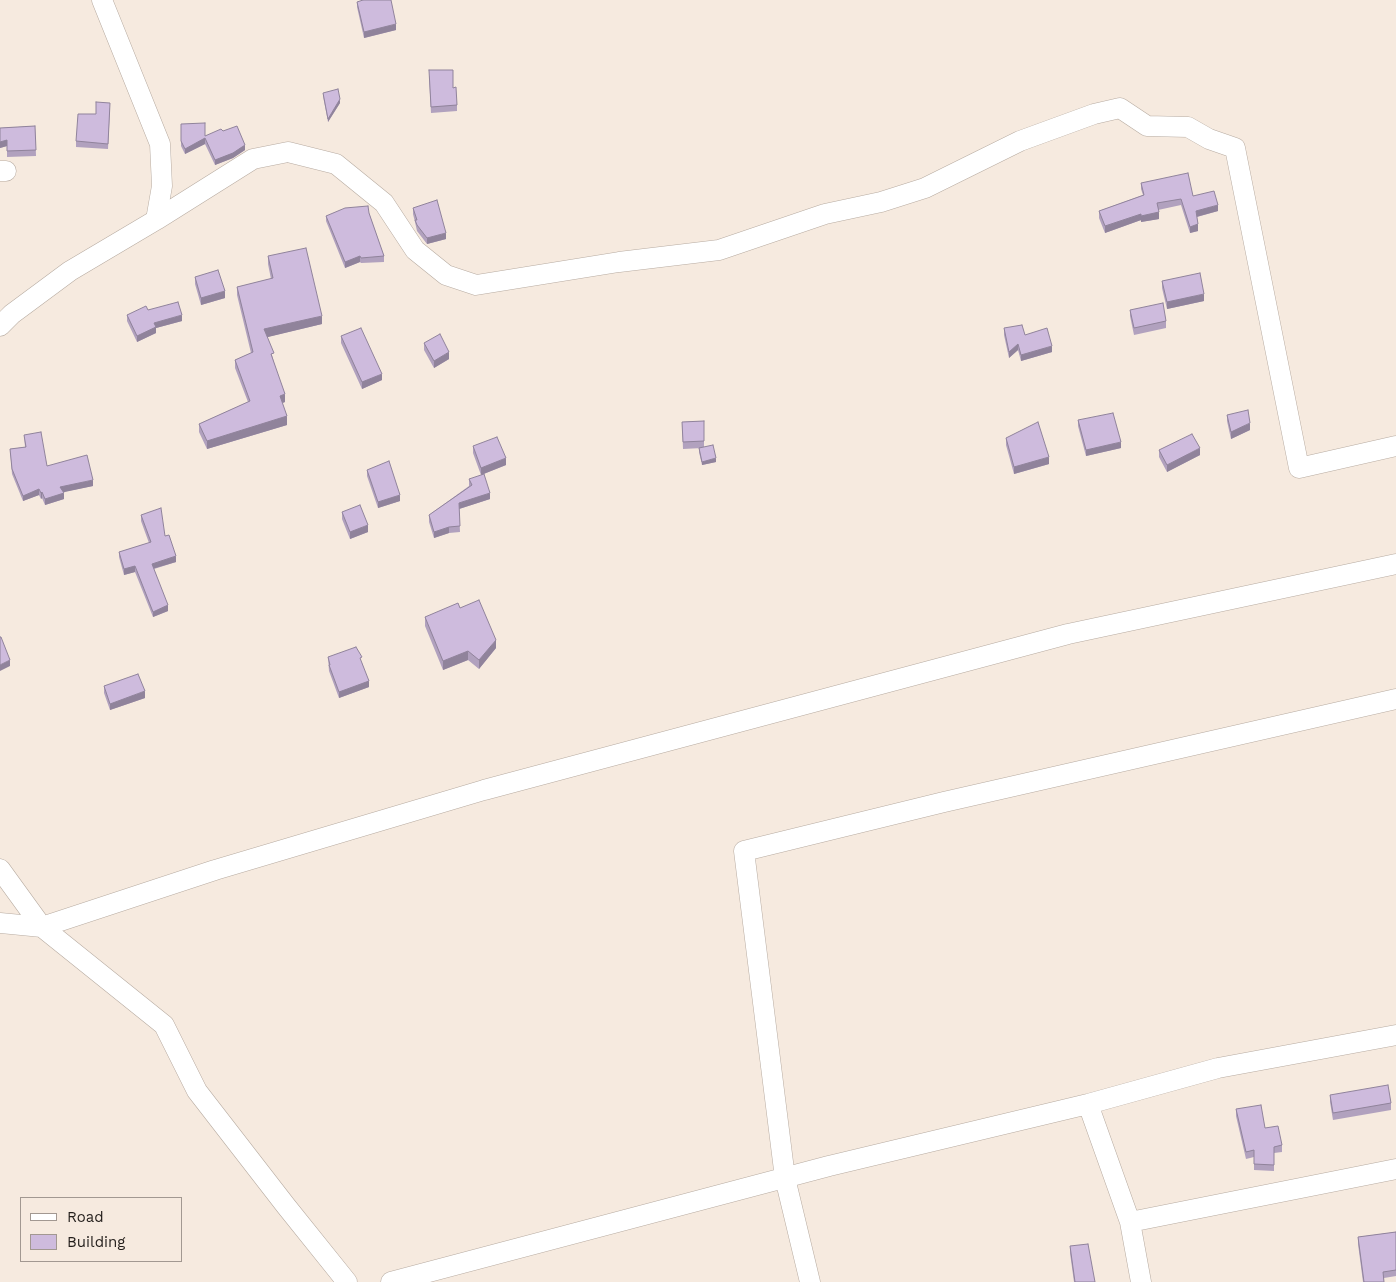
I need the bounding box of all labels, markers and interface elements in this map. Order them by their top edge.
legend [20,1197,182,1262]
text: Road [67,1208,104,1226]
text: Building [67,1233,125,1251]

